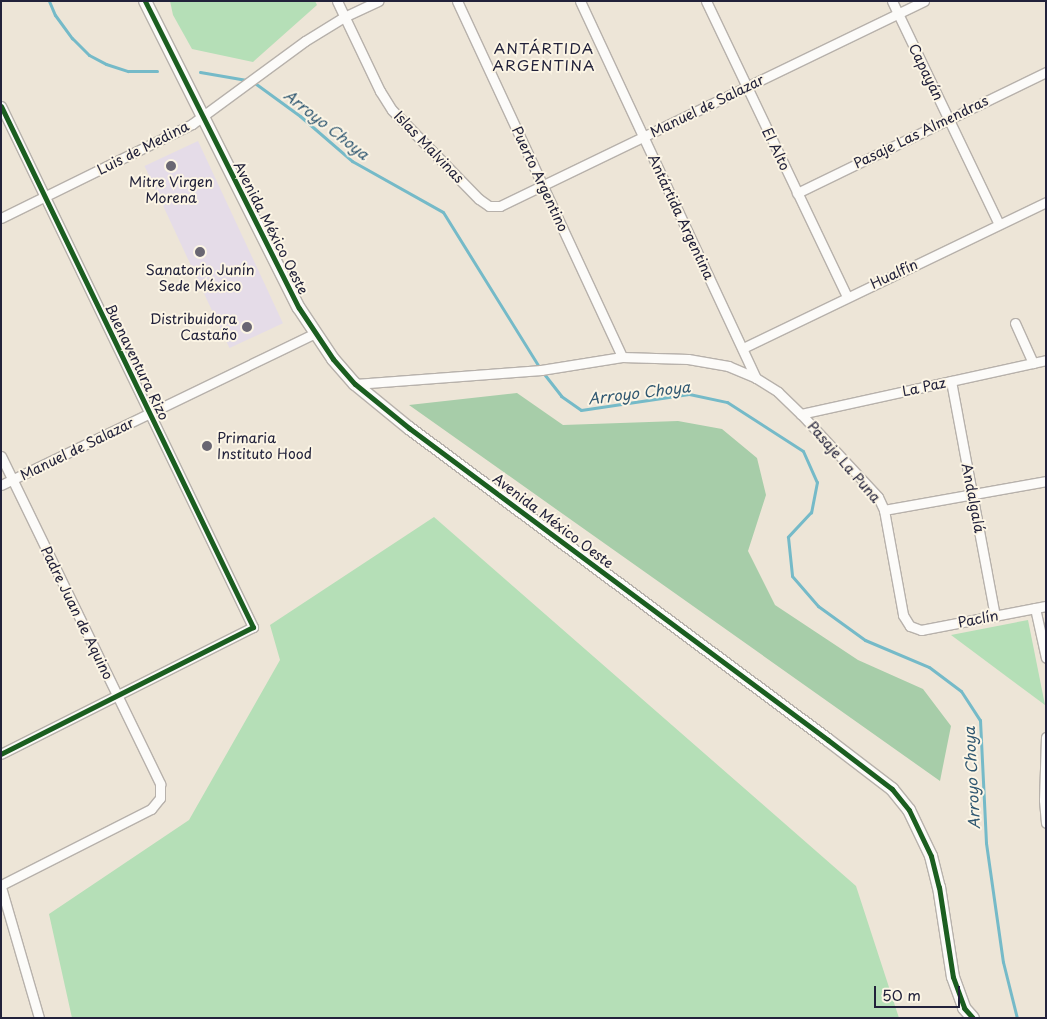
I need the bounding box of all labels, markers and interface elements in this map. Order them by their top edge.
district label: ANTÁRTIDA ARGENTINA [491,38,597,73]
street label: Capayán [905,41,947,103]
street label: Manuel de Salazar [646,71,768,141]
water label: Arroyo Choya [281,85,373,163]
street label: Pasaje Las Almendras [851,92,991,172]
street label: Islas Malvinas [390,107,468,187]
street label: Luis de Medina [94,118,192,178]
street label: Puerto Argentino [508,123,572,235]
street label: El Alto [758,125,794,173]
street label: Antártida Argentina [644,151,718,283]
street label: Avenida México Oeste [230,159,312,297]
marker: Mitre Virgen Morena [165,160,177,172]
place label: Mitre Virgen Morena [129,174,213,206]
marker: Sanatorio Junín Sede México [193,245,207,259]
street label: Hualfín [868,256,920,292]
place label: Sanatorio Junín Sede México [146,262,254,294]
street label: Buenaventura Rizo [102,301,172,423]
place label: Distribuidora Castaño [150,311,237,344]
marker: Distribuidora Castaño [241,321,253,333]
street label: La Paz [901,374,947,400]
water label: Arroyo Choya [587,377,691,407]
street label: Manuel de Salazar [16,414,138,484]
street label: Pasaje La Puna [804,418,884,506]
place label: Primaria Instituto Hood [217,430,312,462]
marker: Primaria Instituto Hood [201,440,213,452]
street label: Andalgalá [958,462,988,534]
street label: Avenida México Oeste [489,470,617,572]
street label: Padre Juan de Aquino [37,543,117,683]
street label: Paclín [956,607,1000,631]
water label: Arroyo Choya [959,726,983,830]
scale bar [877,976,963,1008]
text: 50 m [882,983,921,1006]

